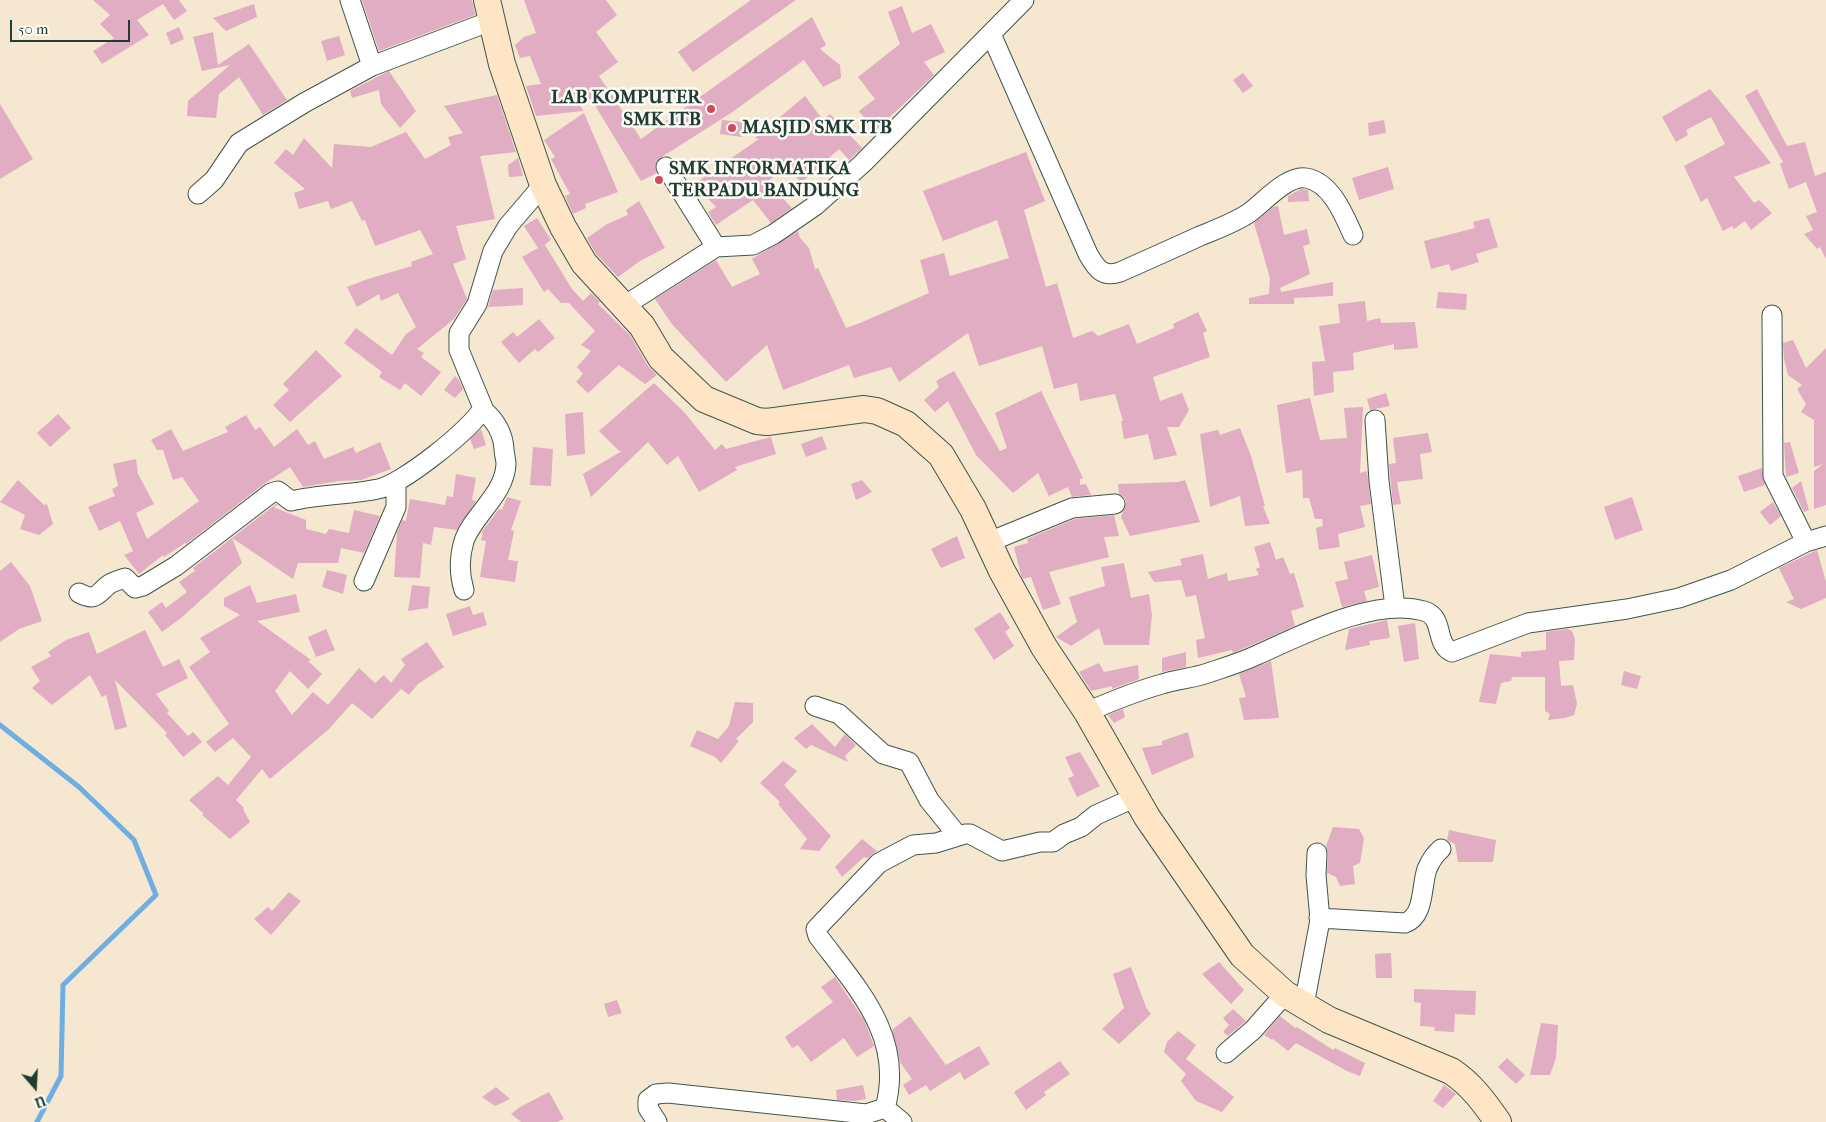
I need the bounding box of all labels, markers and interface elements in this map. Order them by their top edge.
scale bar [12,10,132,42]
text: 50 m [18,20,48,38]
place label: LAB KOMPUTER SMK ITB [551,87,701,131]
marker: LAB KOMPUTER SMK ITB [705,103,717,115]
place label: MASJID SMK ITB [742,117,892,139]
marker: MASJID SMK ITB [726,122,738,134]
place label: SMK INFORMATIKA TERPADU BANDUNG [669,158,859,202]
marker: SMK INFORMATIKA TERPADU BANDUNG [653,174,665,186]
north arrow [10,1062,60,1112]
text: U [32,1092,48,1111]

